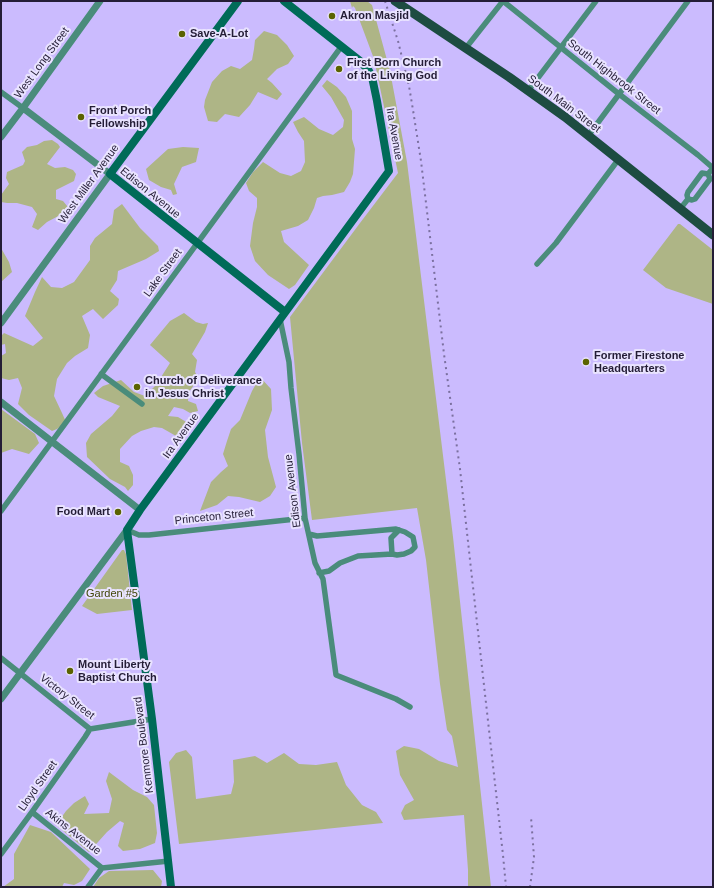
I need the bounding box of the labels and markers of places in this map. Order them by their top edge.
place label: Akron Masjid [340,9,409,23]
marker: Akron Masjid [327,11,337,21]
place label: Save-A-Lot [190,27,248,41]
marker: Save-A-Lot [177,29,187,39]
place label: First Born Church of the Living God [347,56,441,82]
marker: First Born Church of the Living God [334,64,344,74]
place label: Front Porch Fellowship [89,104,151,130]
marker: Front Porch Fellowship [76,112,86,122]
place label: Former Firestone Headquarters [594,349,684,375]
marker: Former Firestone Headquarters [581,357,591,367]
place label: Church of Deliverance in Jesus Christ [145,374,262,400]
marker: Church of Deliverance in Jesus Christ [132,382,142,392]
place label: Food Mart [57,505,110,519]
marker: Food Mart [113,507,123,517]
place label: Mount Liberty Baptist Church [78,658,157,684]
marker: Mount Liberty Baptist Church [65,666,75,676]

